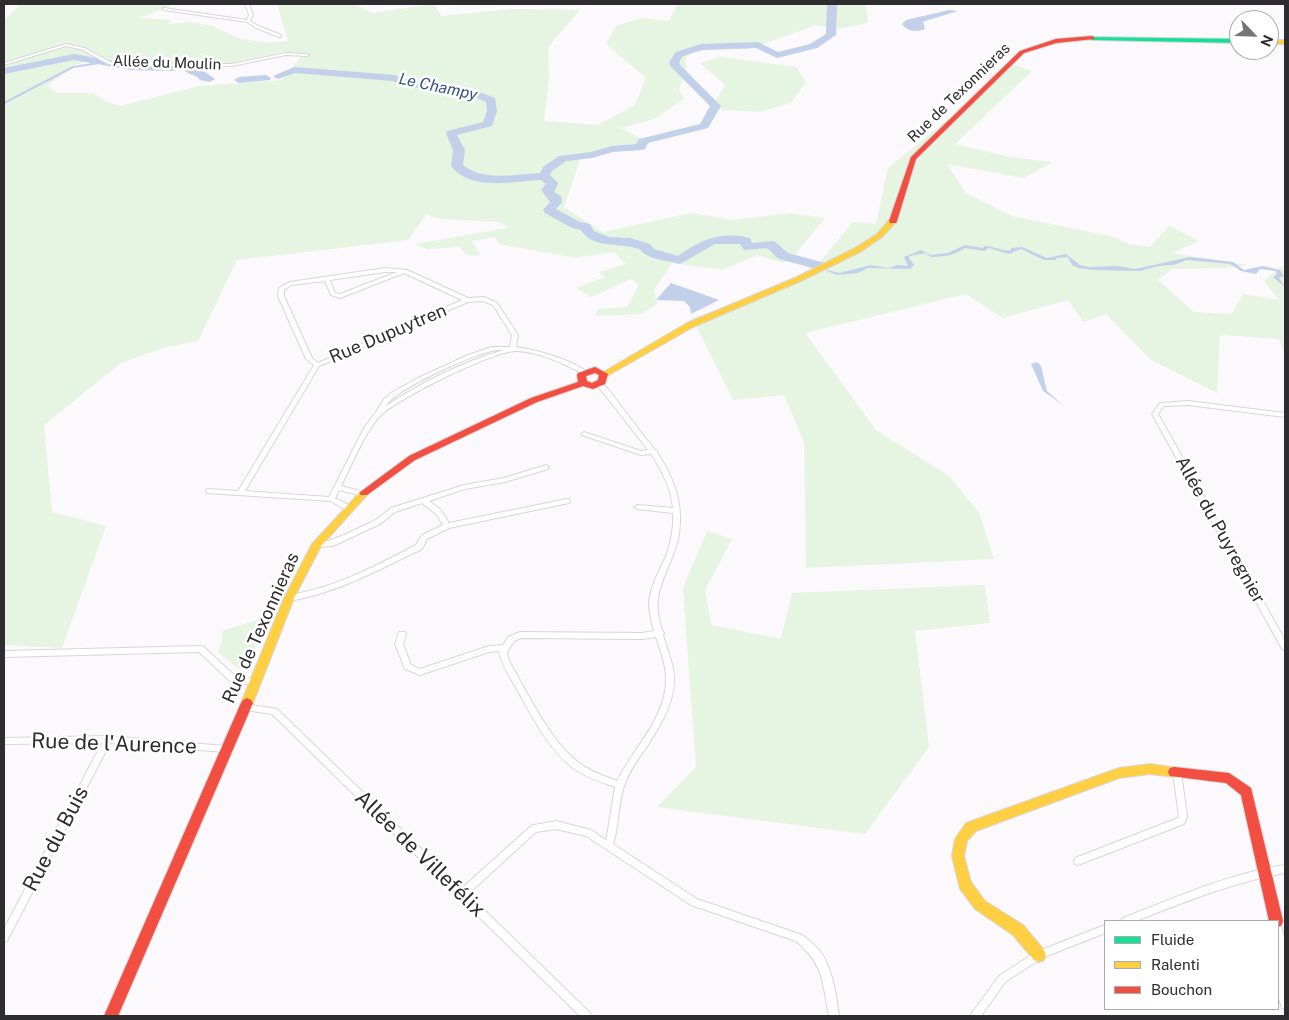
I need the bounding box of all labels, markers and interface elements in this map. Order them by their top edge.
north arrow [1229,10,1279,60]
text: N [1257,32,1276,49]
street label: Rue de Texonnieras [904,40,1014,146]
street label: Allée du Moulin [112,52,222,74]
water label: Le Champy [397,69,479,105]
street label: Rue Dupuytren [326,300,450,368]
street label: Allée du Puyregnier [1171,453,1269,607]
street label: Rue de Texonnieras [218,549,304,707]
street label: Rue de l'Aurence [31,729,197,759]
street label: Rue du Buis [18,782,94,896]
street label: Allée de Villefélix [350,785,490,923]
legend [1104,920,1279,1010]
text: Fluide [1151,931,1194,948]
text: Ralenti [1151,956,1200,973]
text: Bouchon [1151,981,1212,998]

